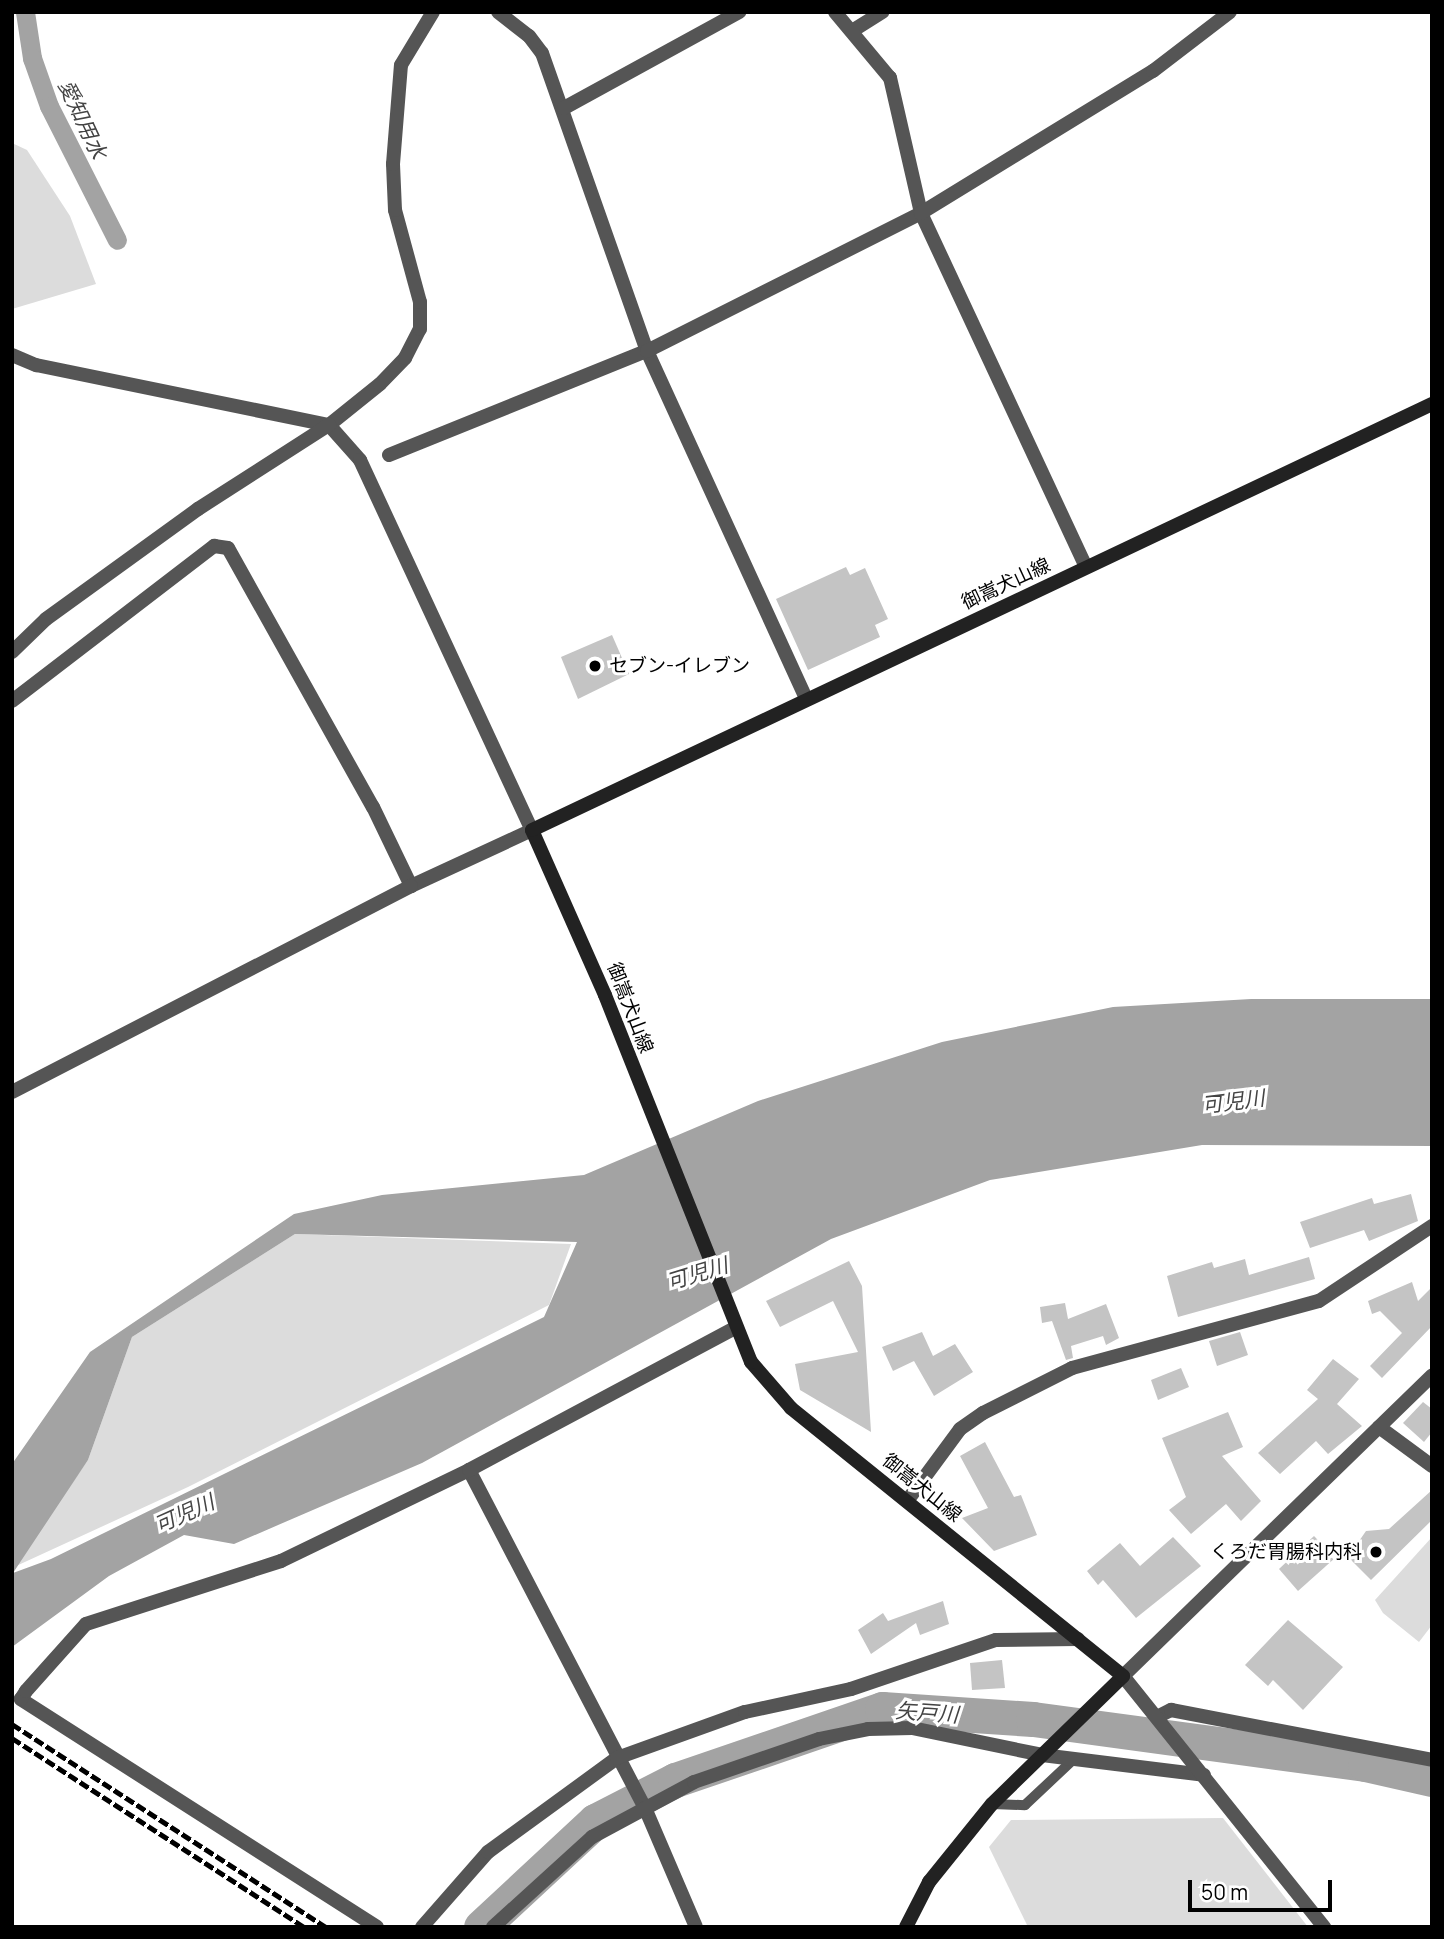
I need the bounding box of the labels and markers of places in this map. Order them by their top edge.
place label: セブン-イレブン [609,655,750,677]
marker: セブン-イレブン [587,658,603,674]
place label: くろだ胃腸科内科 [1210,1541,1362,1563]
marker: くろだ胃腸科内科 [1368,1544,1384,1560]

